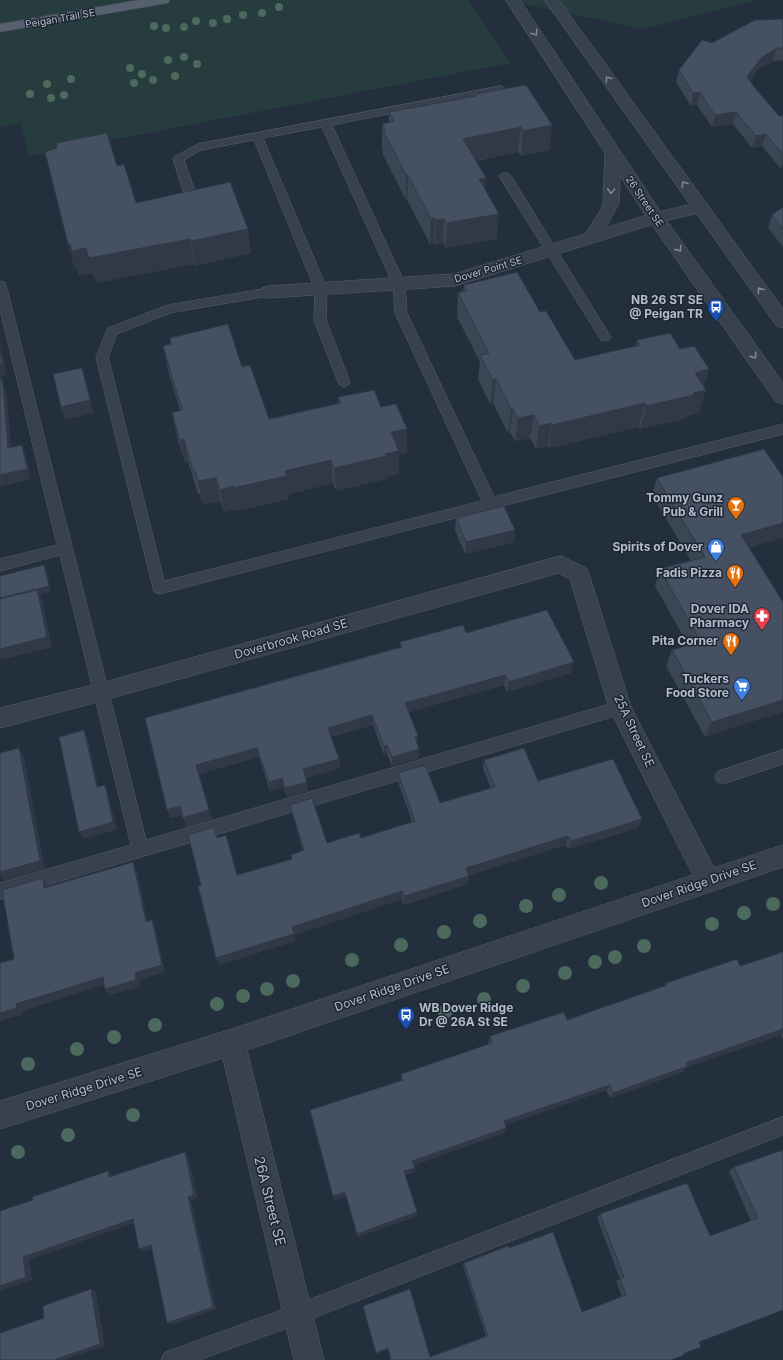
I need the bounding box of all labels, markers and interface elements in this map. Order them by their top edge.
street label: Peigan Trail SE [24,6,96,30]
one-way arrow [530,28,537,35]
one-way arrow [605,76,613,83]
street label: 26 Street SE [624,173,666,229]
one-way arrow [682,182,689,189]
one-way arrow [607,188,616,194]
one-way arrow [674,245,681,252]
street label: Dover Point SE [453,254,523,284]
one-way arrow [757,287,765,294]
place label: NB 26 ST SE @ Peigan TR [629,292,703,321]
bus stop icon: NB 26 ST SE @ Peigan TR [706,297,726,322]
one-way arrow [749,351,756,358]
place label: Tommy Gunz Pub & Grill [646,490,723,519]
bar icon: Tommy Gunz Pub & Grill [726,495,746,520]
shop icon: Spirits of Dover [706,537,726,562]
place label: Spirits of Dover [612,539,703,554]
restaurant icon: Fadis Pizza [725,563,745,588]
place label: Fadis Pizza [656,565,722,580]
place label: Dover IDA Pharmacy [690,601,750,630]
pharmacy icon: Dover IDA Pharmacy [752,606,772,631]
street label: Doverbrook Road SE [233,615,349,662]
restaurant icon: Pita Corner [721,631,741,656]
place label: Pita Corner [652,633,718,648]
place label: Tuckers Food Store [666,671,729,700]
supermarket icon: Tuckers Food Store [732,676,752,701]
street label: 25A Street SE [611,692,658,769]
street label: Dover Ridge Drive SE [639,857,758,910]
street label: Dover Ridge Drive SE [332,961,451,1014]
place label: WB Dover Ridge Dr @ 26A St SE [419,1000,513,1029]
bus stop icon: WB Dover Ridge Dr @ 26A St SE [396,1005,416,1030]
street label: Dover Ridge Drive SE [24,1064,144,1113]
street label: 26A Street SE [251,1154,290,1247]

